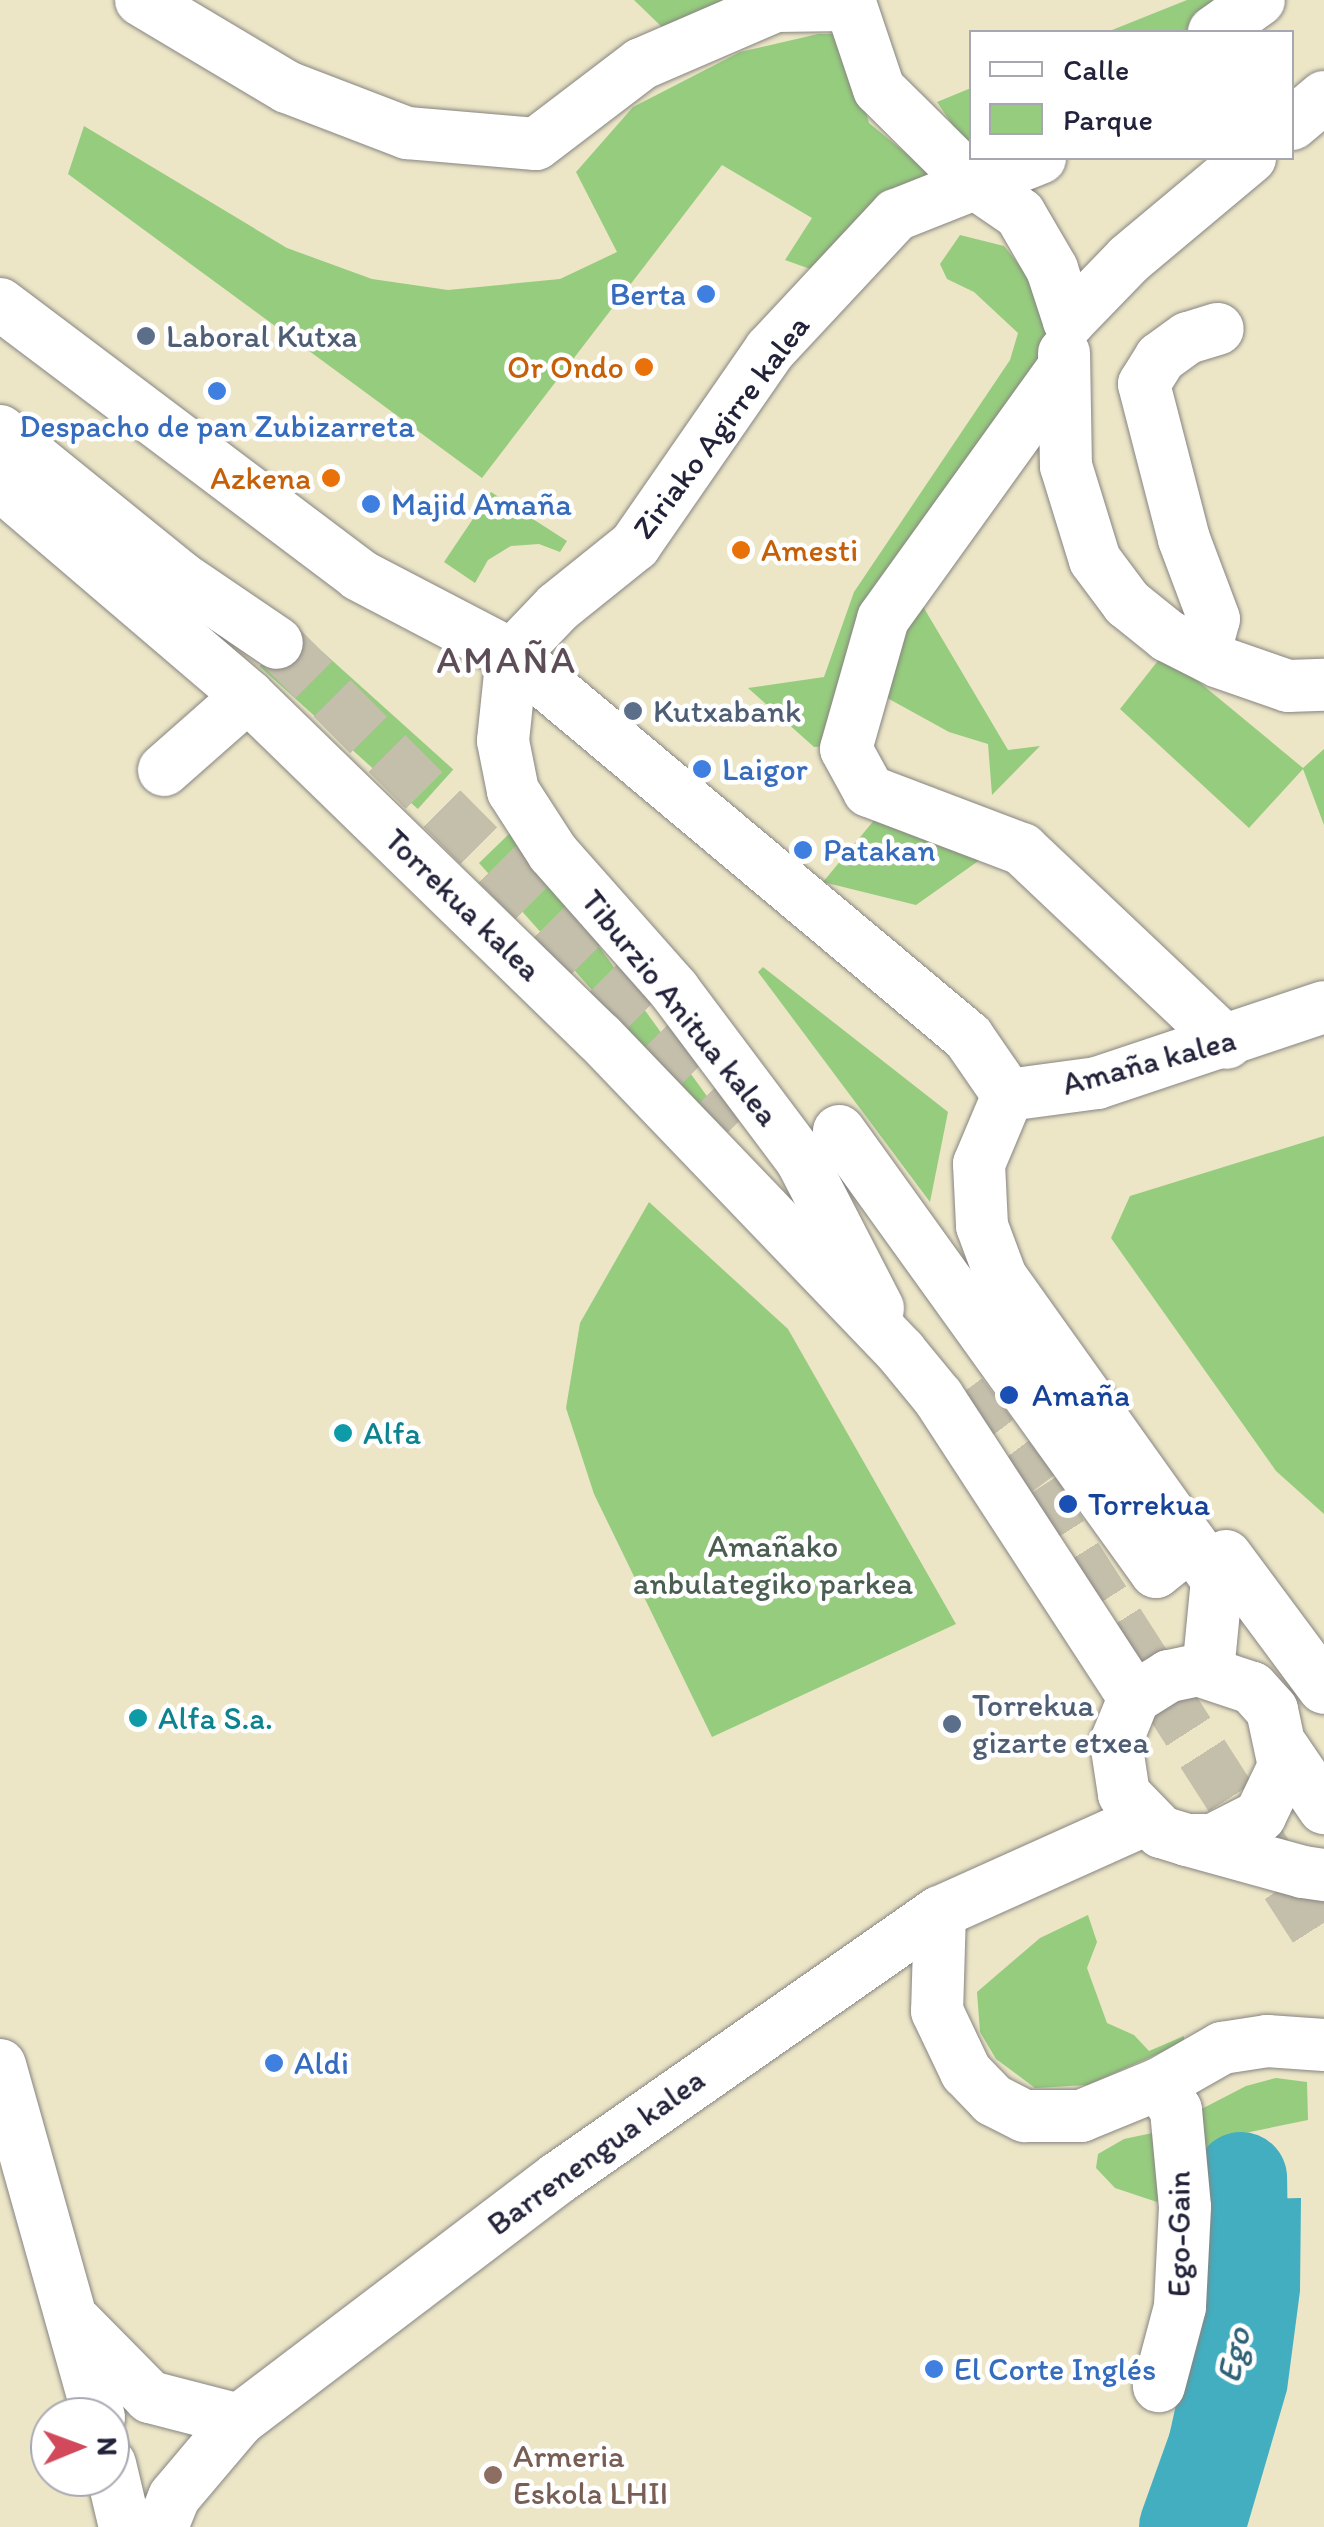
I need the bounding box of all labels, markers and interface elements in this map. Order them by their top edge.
legend [969,30,1294,160]
text: Calle [1063,51,1129,88]
text: Parque [1063,101,1153,138]
place label: Berta [610,275,686,313]
marker: Berta [695,283,717,305]
street label: Ziriako Agirre kalea [624,308,818,546]
place label: Laboral Kutxa [166,317,357,355]
marker: Laboral Kutxa [135,325,157,347]
place label: Or Ondo [506,348,624,386]
marker: Or Ondo [633,356,655,378]
marker: Despacho de pan Zubizarreta [206,380,228,402]
place label: Despacho de pan Zubizarreta [19,407,415,445]
place label: Azkena [210,459,311,497]
marker: Azkena [320,467,342,489]
place label: Majid Amaña [391,485,571,523]
marker: Majid Amaña [360,493,382,515]
place label: Amesti [761,531,858,569]
marker: Amesti [730,539,752,561]
district label: AMAÑA [437,638,577,684]
place label: Kutxabank [653,692,801,730]
marker: Kutxabank [622,700,644,722]
place label: Laigor [722,750,808,788]
marker: Laigor [691,758,713,780]
street label: Torrekua kalea [376,821,550,989]
place label: Patakan [823,831,936,869]
marker: Patakan [792,839,814,861]
street label: Tiburzio Anitua kalea [573,882,787,1134]
street label: Amaña kalea [1057,1020,1241,1104]
place label: Amaña [1032,1376,1130,1414]
marker: Amaña [996,1382,1022,1408]
place label: Alfa [363,1414,421,1452]
marker: Alfa [332,1422,354,1444]
place label: Torrekua [1088,1485,1210,1523]
marker: Torrekua [1057,1493,1079,1515]
park label: Amañako anbulategiko parkea [633,1528,913,1603]
place label: Torrekua gizarte etxea [972,1687,1148,1762]
place label: Alfa S.a. [158,1699,274,1737]
marker: Alfa S.a. [127,1707,149,1729]
marker: Torrekua gizarte etxea [941,1713,963,1735]
place label: Aldi [294,2044,349,2082]
marker: Aldi [263,2052,285,2074]
street label: Barrenengua kalea [480,2060,712,2244]
street label: Ego-Gain [1160,2171,1198,2297]
water label: Ego [1207,2324,1259,2386]
place label: El Corte Inglés [954,2350,1157,2388]
marker: El Corte Inglés [923,2358,945,2380]
north arrow [30,2397,130,2497]
text: N [91,2437,125,2456]
place label: Armeria Eskola LHII [513,2438,668,2513]
marker: Armeria Eskola LHII [482,2464,504,2486]

